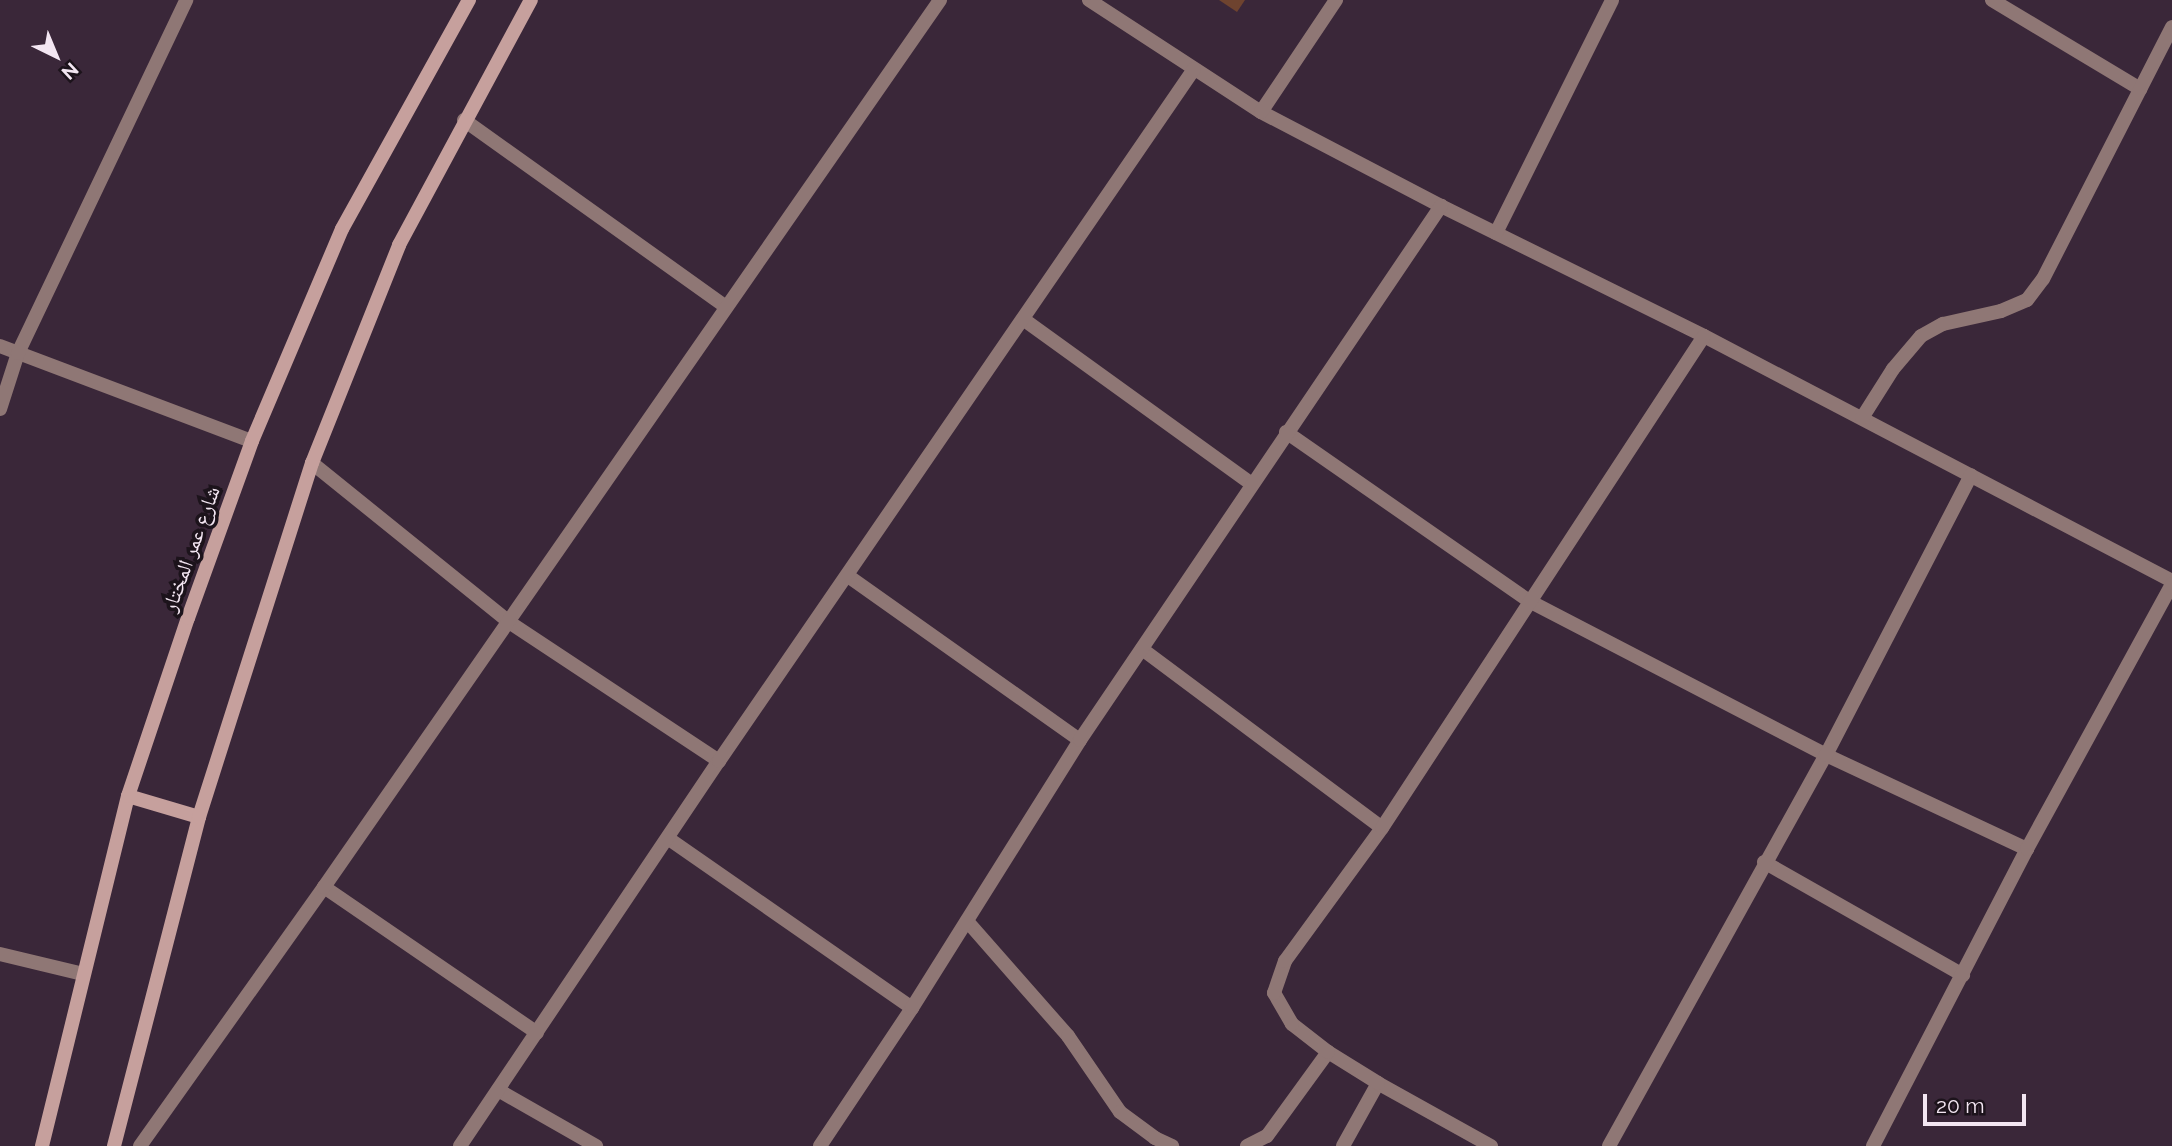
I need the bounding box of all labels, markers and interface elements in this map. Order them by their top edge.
north arrow [21,21,91,91]
text: N [58,58,83,84]
street label: شارع عمر المختار [157,483,225,615]
scale bar [1927,1080,2030,1124]
text: 20 m [1936,1093,1984,1118]

